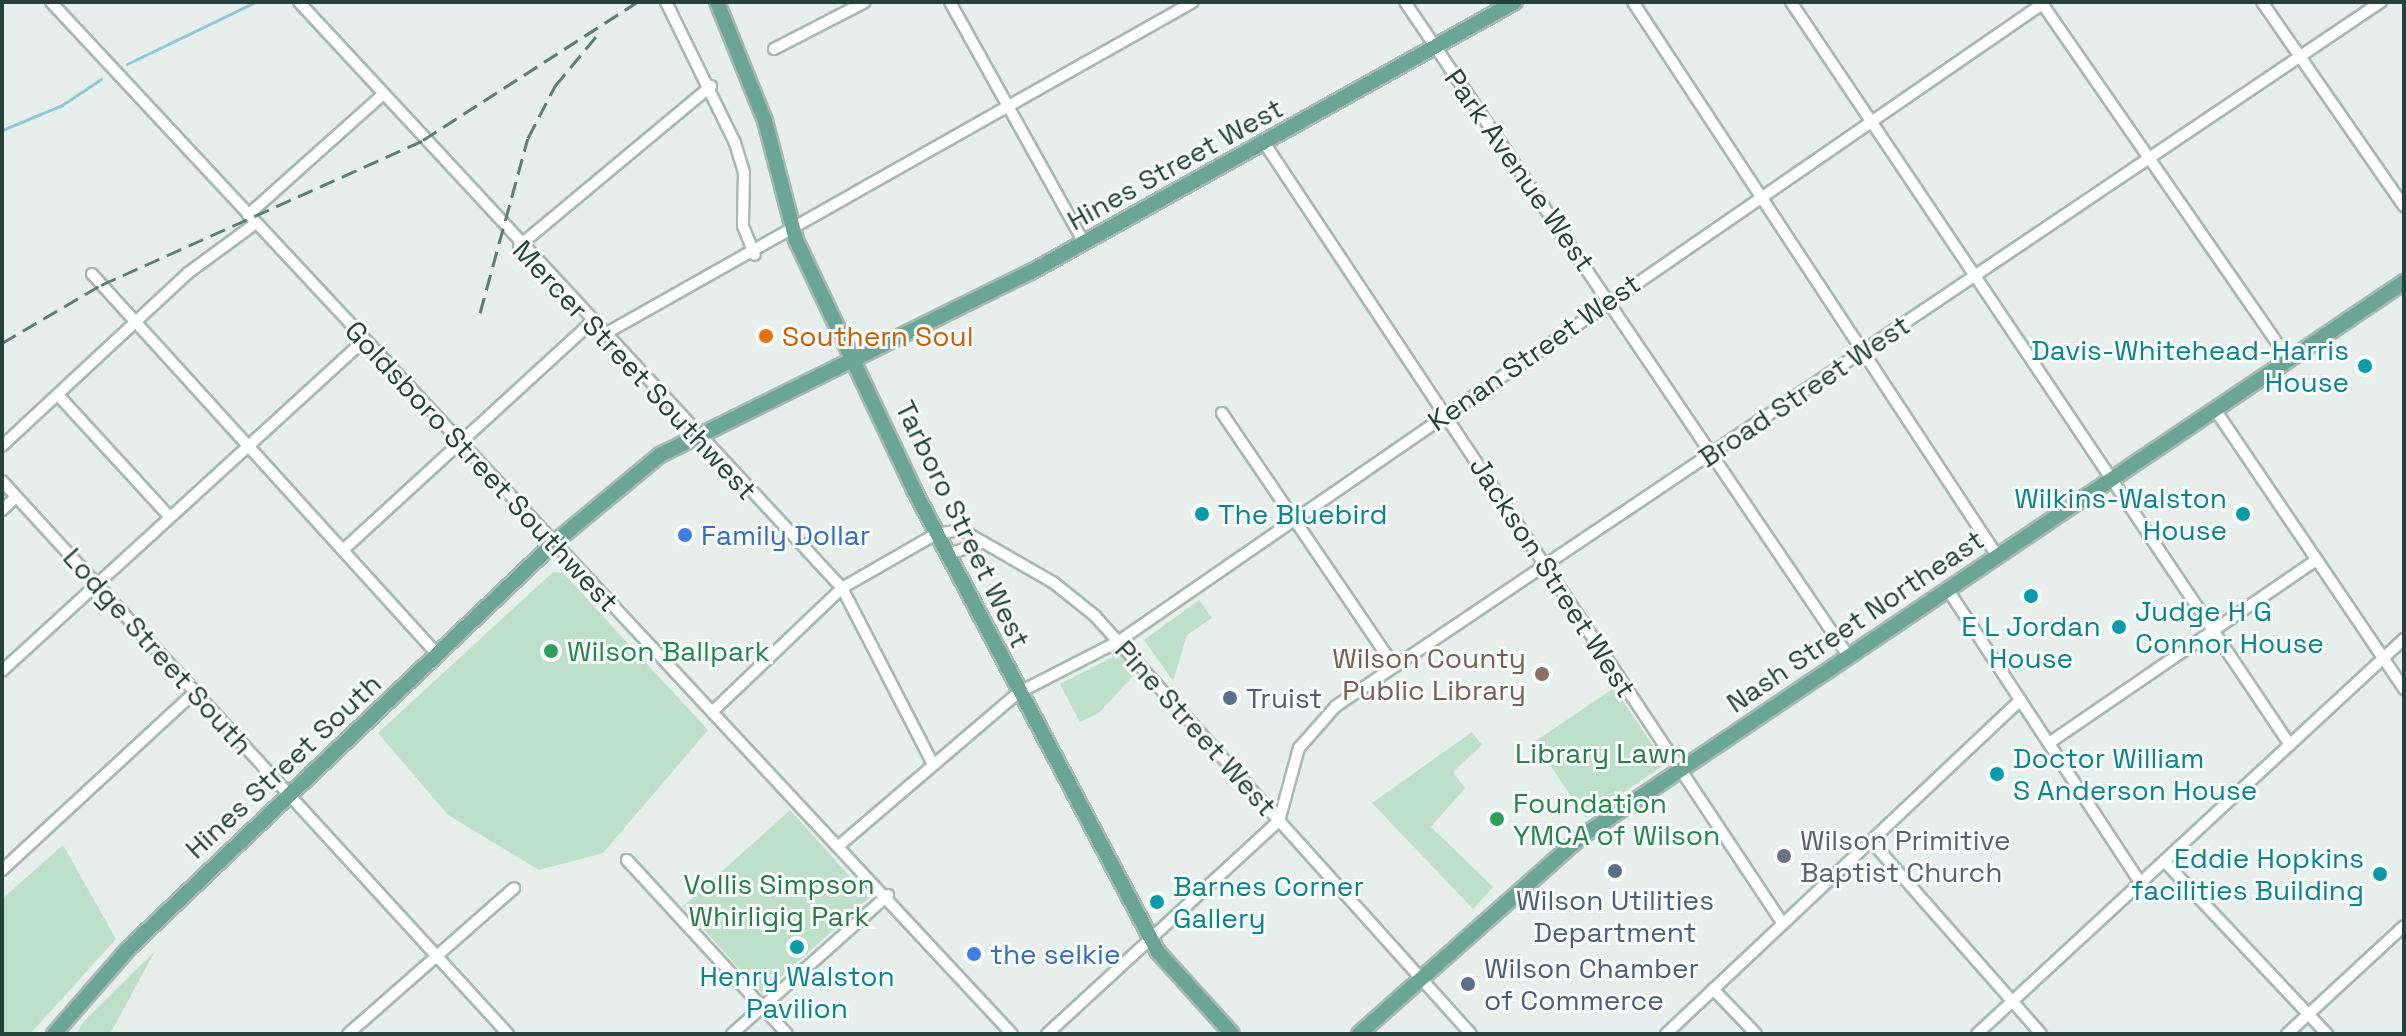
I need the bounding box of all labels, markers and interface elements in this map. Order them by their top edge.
street label: Park Avenue West [1438,62,1602,278]
street label: Hines Street West [1061,91,1289,237]
street label: Mercer Street Southwest [506,233,764,507]
street label: Kenan Street West [1421,266,1647,438]
street label: Broad Street West [1692,308,1916,474]
street label: Goldsboro Street Southwest [338,314,626,618]
place label: Southern Soul [782,319,974,353]
marker: Southern Soul [757,327,775,345]
place label: Davis-Whitehead-Harris House [2031,333,2349,399]
marker: Davis-Whitehead-Harris House [2356,357,2374,375]
street label: Tarboro Street West [888,395,1038,653]
street label: Jackson Street West [1463,450,1643,704]
place label: Wilkins-Walston House [2014,481,2227,547]
place label: The Bluebird [1218,497,1387,531]
marker: The Bluebird [1193,505,1211,523]
marker: Wilkins-Walston House [2234,505,2252,523]
place label: Family Dollar [701,518,870,552]
street label: Nash Street Northeast [1720,522,1990,720]
marker: Family Dollar [676,526,694,544]
street label: Lodge Street South [56,541,260,761]
marker: E L Jordan House [2022,587,2040,605]
place label: Judge H G Connor House [2135,594,2324,660]
place label: E L Jordan House [1961,609,2101,675]
marker: Judge H G Connor House [2110,618,2128,636]
street label: Pine Street West [1108,633,1284,823]
place label: Wilson Ballpark [567,634,770,668]
place label: Wilson County Public Library [1332,641,1526,707]
marker: Wilson Ballpark [542,642,560,660]
marker: Wilson County Public Library [1533,665,1551,683]
street label: Hines Street South [178,667,388,865]
place label: Truist [1246,681,1322,715]
marker: Truist [1221,689,1239,707]
park label: Library Lawn [1515,736,1687,770]
place label: Doctor William S Anderson House [2013,741,2258,807]
marker: Doctor William S Anderson House [1988,765,2006,783]
place label: Foundation YMCA of Wilson [1513,786,1721,852]
marker: Foundation YMCA of Wilson [1488,810,1506,828]
place label: Wilson Primitive Baptist Church [1800,823,2011,889]
place label: Eddie Hopkins facilities Building [2131,841,2364,907]
marker: Wilson Primitive Baptist Church [1775,847,1793,865]
marker: Wilson Utilities Department [1606,862,1624,880]
marker: Eddie Hopkins facilities Building [2371,865,2389,883]
park label: Vollis Simpson Whirligig Park [683,867,875,933]
place label: Barnes Corner Gallery [1173,869,1364,935]
place label: Wilson Utilities Department [1516,883,1714,949]
marker: Barnes Corner Gallery [1148,893,1166,911]
place label: the selkie [990,937,1121,971]
marker: Henry Walston Pavilion [788,938,806,956]
marker: the selkie [965,945,983,963]
place label: Wilson Chamber of Commerce [1484,951,1699,1017]
place label: Henry Walston Pavilion [699,959,895,1025]
marker: Wilson Chamber of Commerce [1459,975,1477,993]

